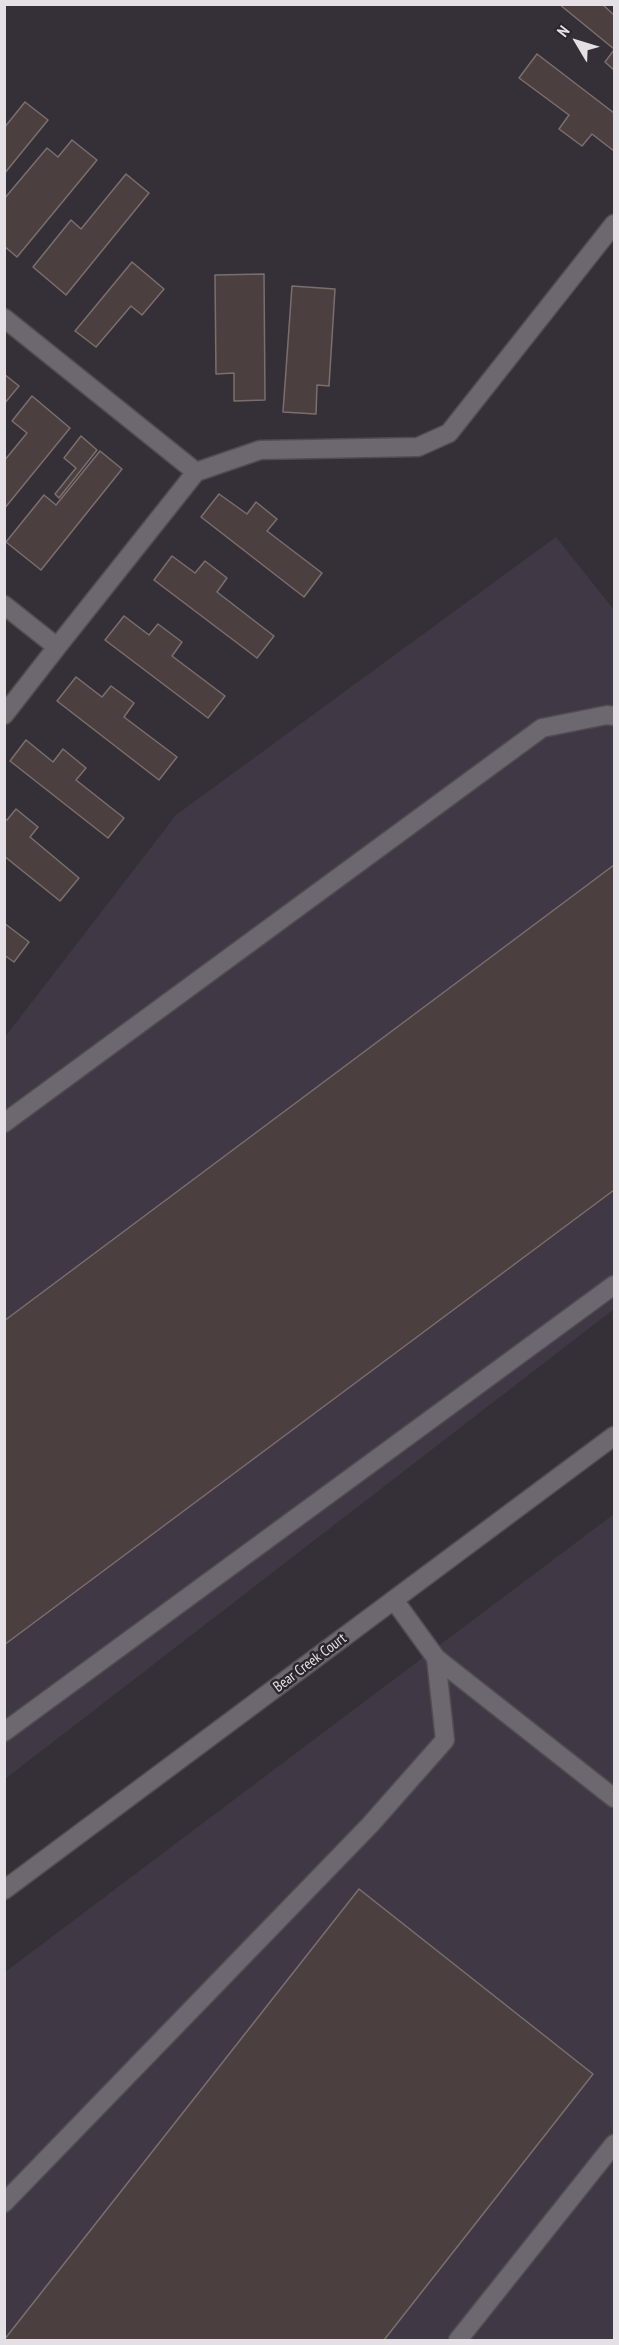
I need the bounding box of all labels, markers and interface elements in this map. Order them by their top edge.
north arrow [547,12,607,72]
text: N [552,21,573,40]
street label: Bear Creek Court [270,1630,350,1696]

